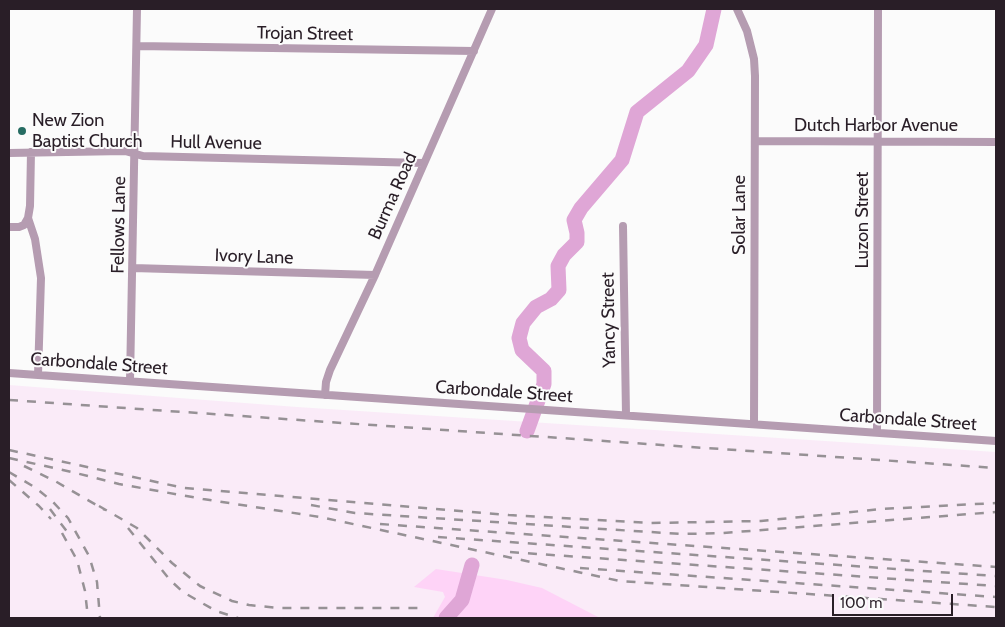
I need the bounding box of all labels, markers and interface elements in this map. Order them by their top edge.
street label: Trojan Street [257,22,353,46]
place label: New Zion Baptist Church [32,110,142,152]
street label: Dutch Harbor Avenue [794,115,958,137]
marker: New Zion Baptist Church [16,125,28,137]
street label: Hull Avenue [170,131,262,155]
street label: Burma Road [364,149,422,243]
street label: Luzon Street [852,172,874,268]
street label: Solar Lane [729,175,751,255]
street label: Fellows Lane [107,176,131,274]
street label: Ivory Lane [214,245,294,269]
street label: Yancy Street [597,272,621,368]
street label: Carbondale Street [30,348,168,380]
street label: Carbondale Street [435,376,573,408]
street label: Carbondale Street [839,404,977,436]
scale bar [835,584,956,616]
text: 100 m [840,594,882,612]

